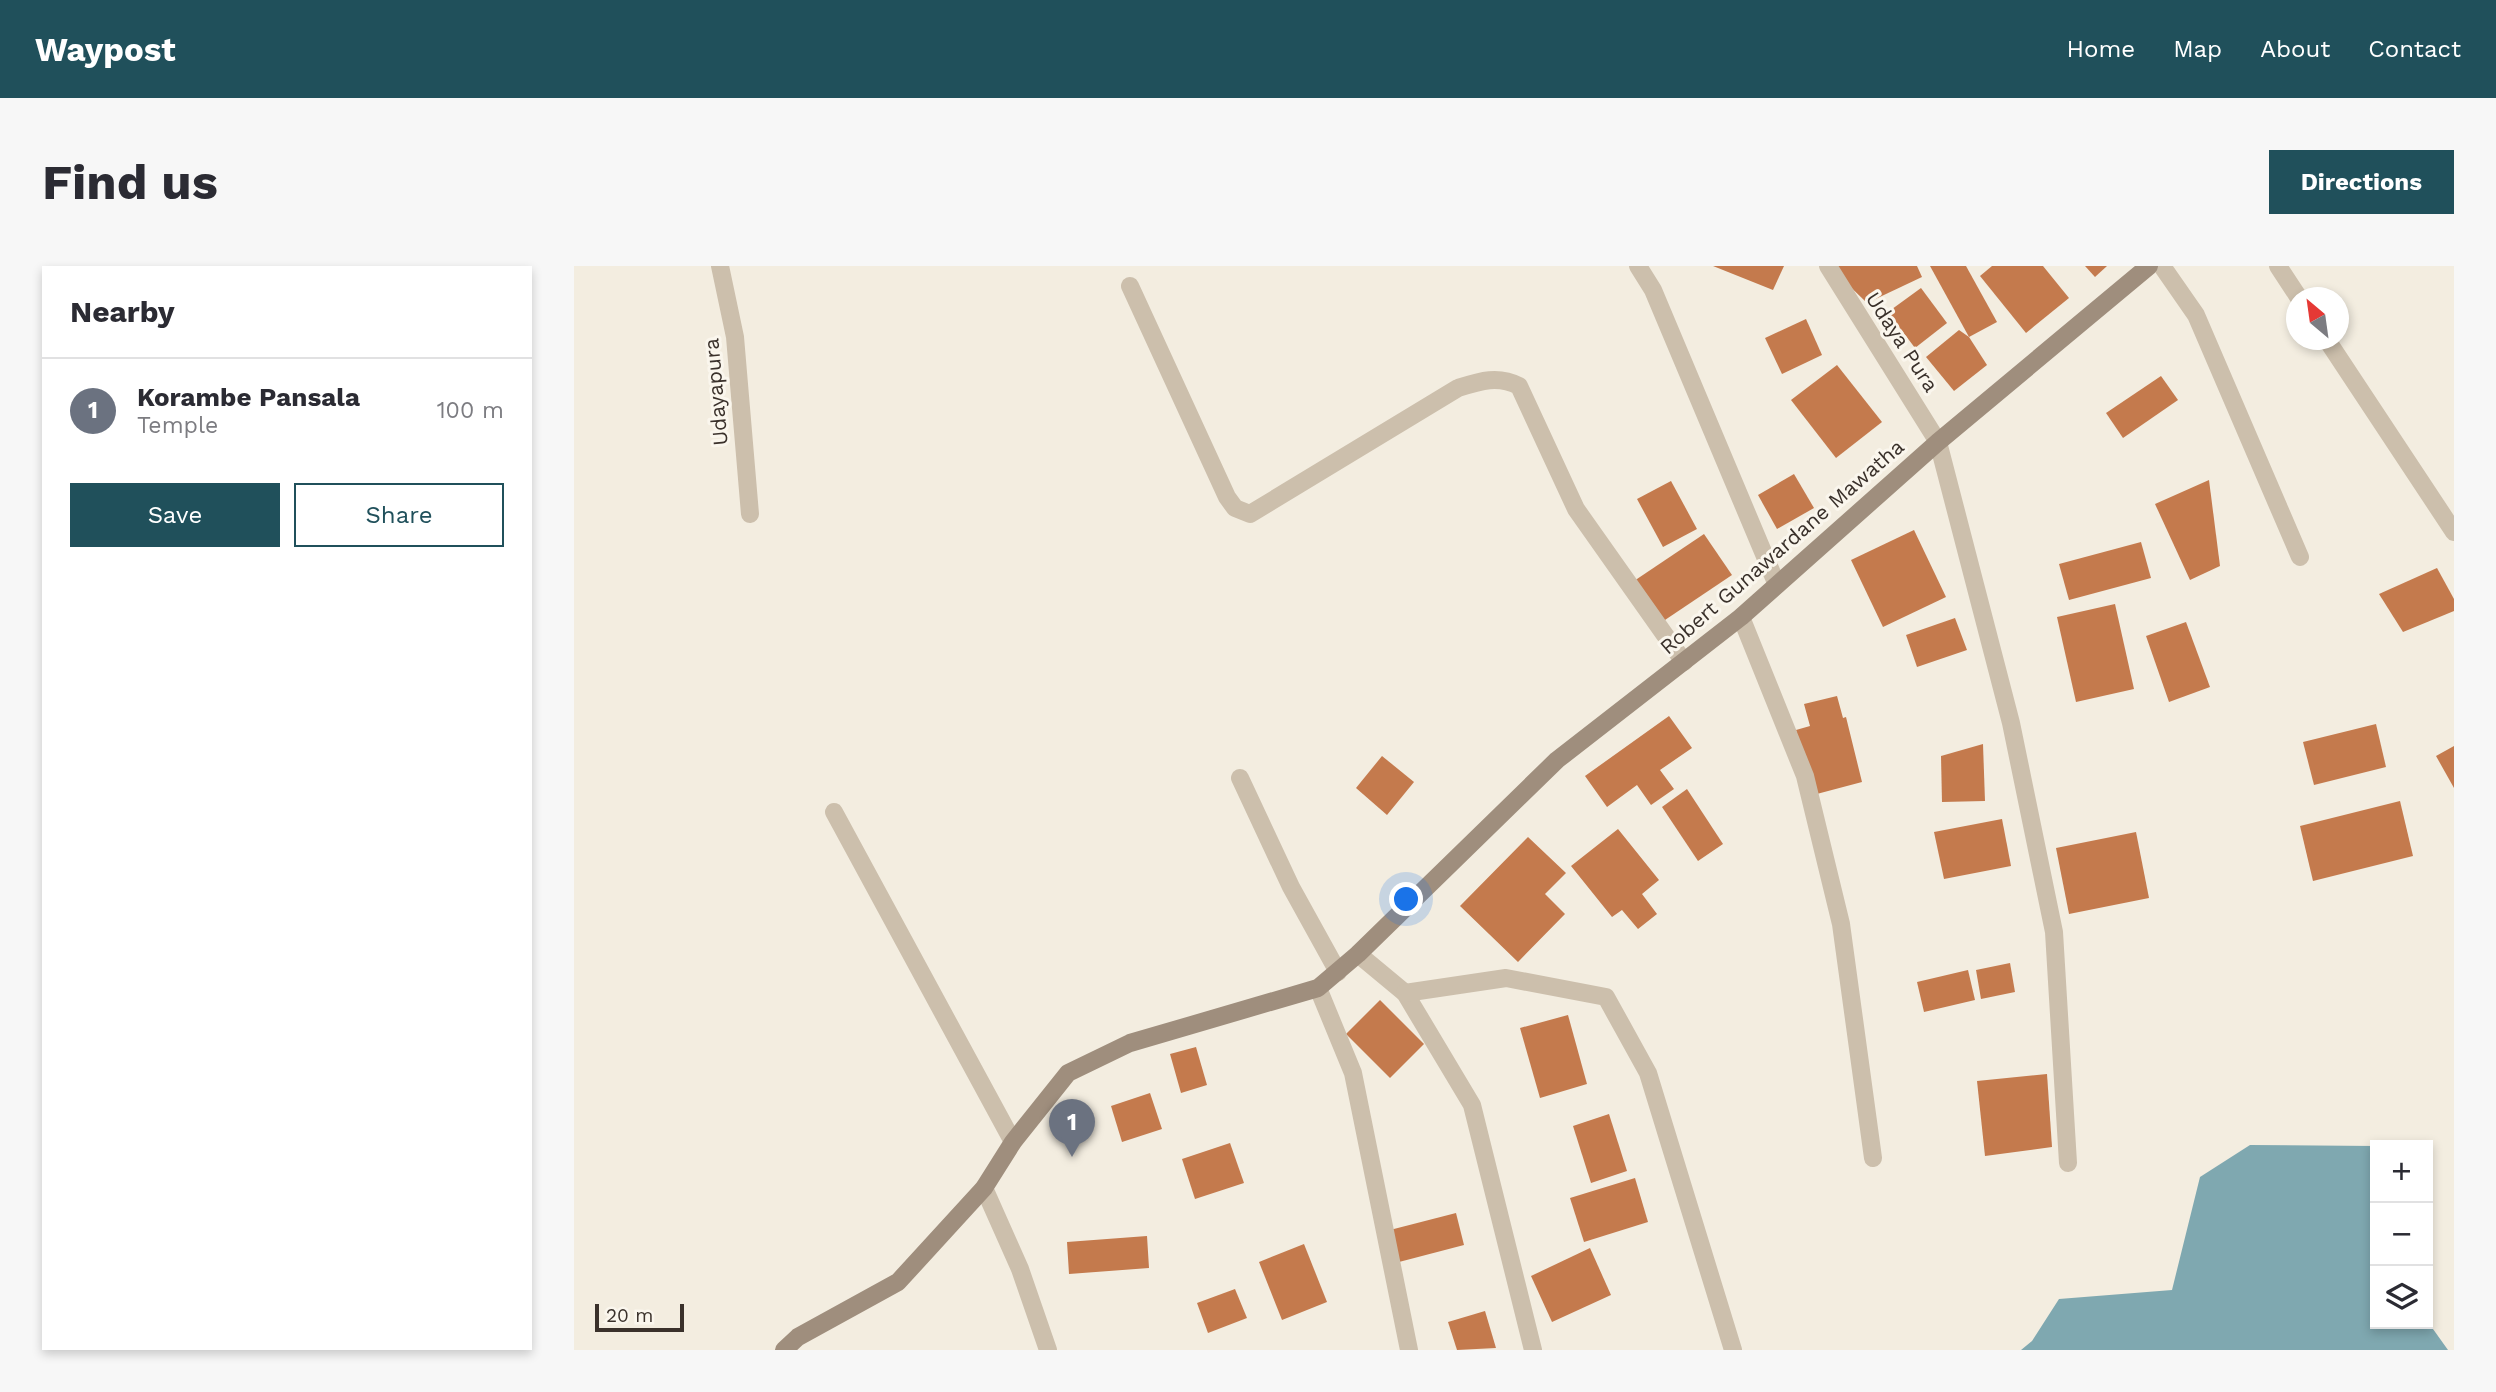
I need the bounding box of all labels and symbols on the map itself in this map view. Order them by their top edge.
street label: Udaya Pura [1861,287,1944,397]
north arrow [2286,287,2349,350]
street label: Udayapura [698,337,733,447]
street label: Robert Gunawardane Mawatha [1655,434,1909,659]
your location [1389,882,1423,916]
pin: 1 [1049,1099,1095,1157]
scale bar [595,1301,684,1333]

